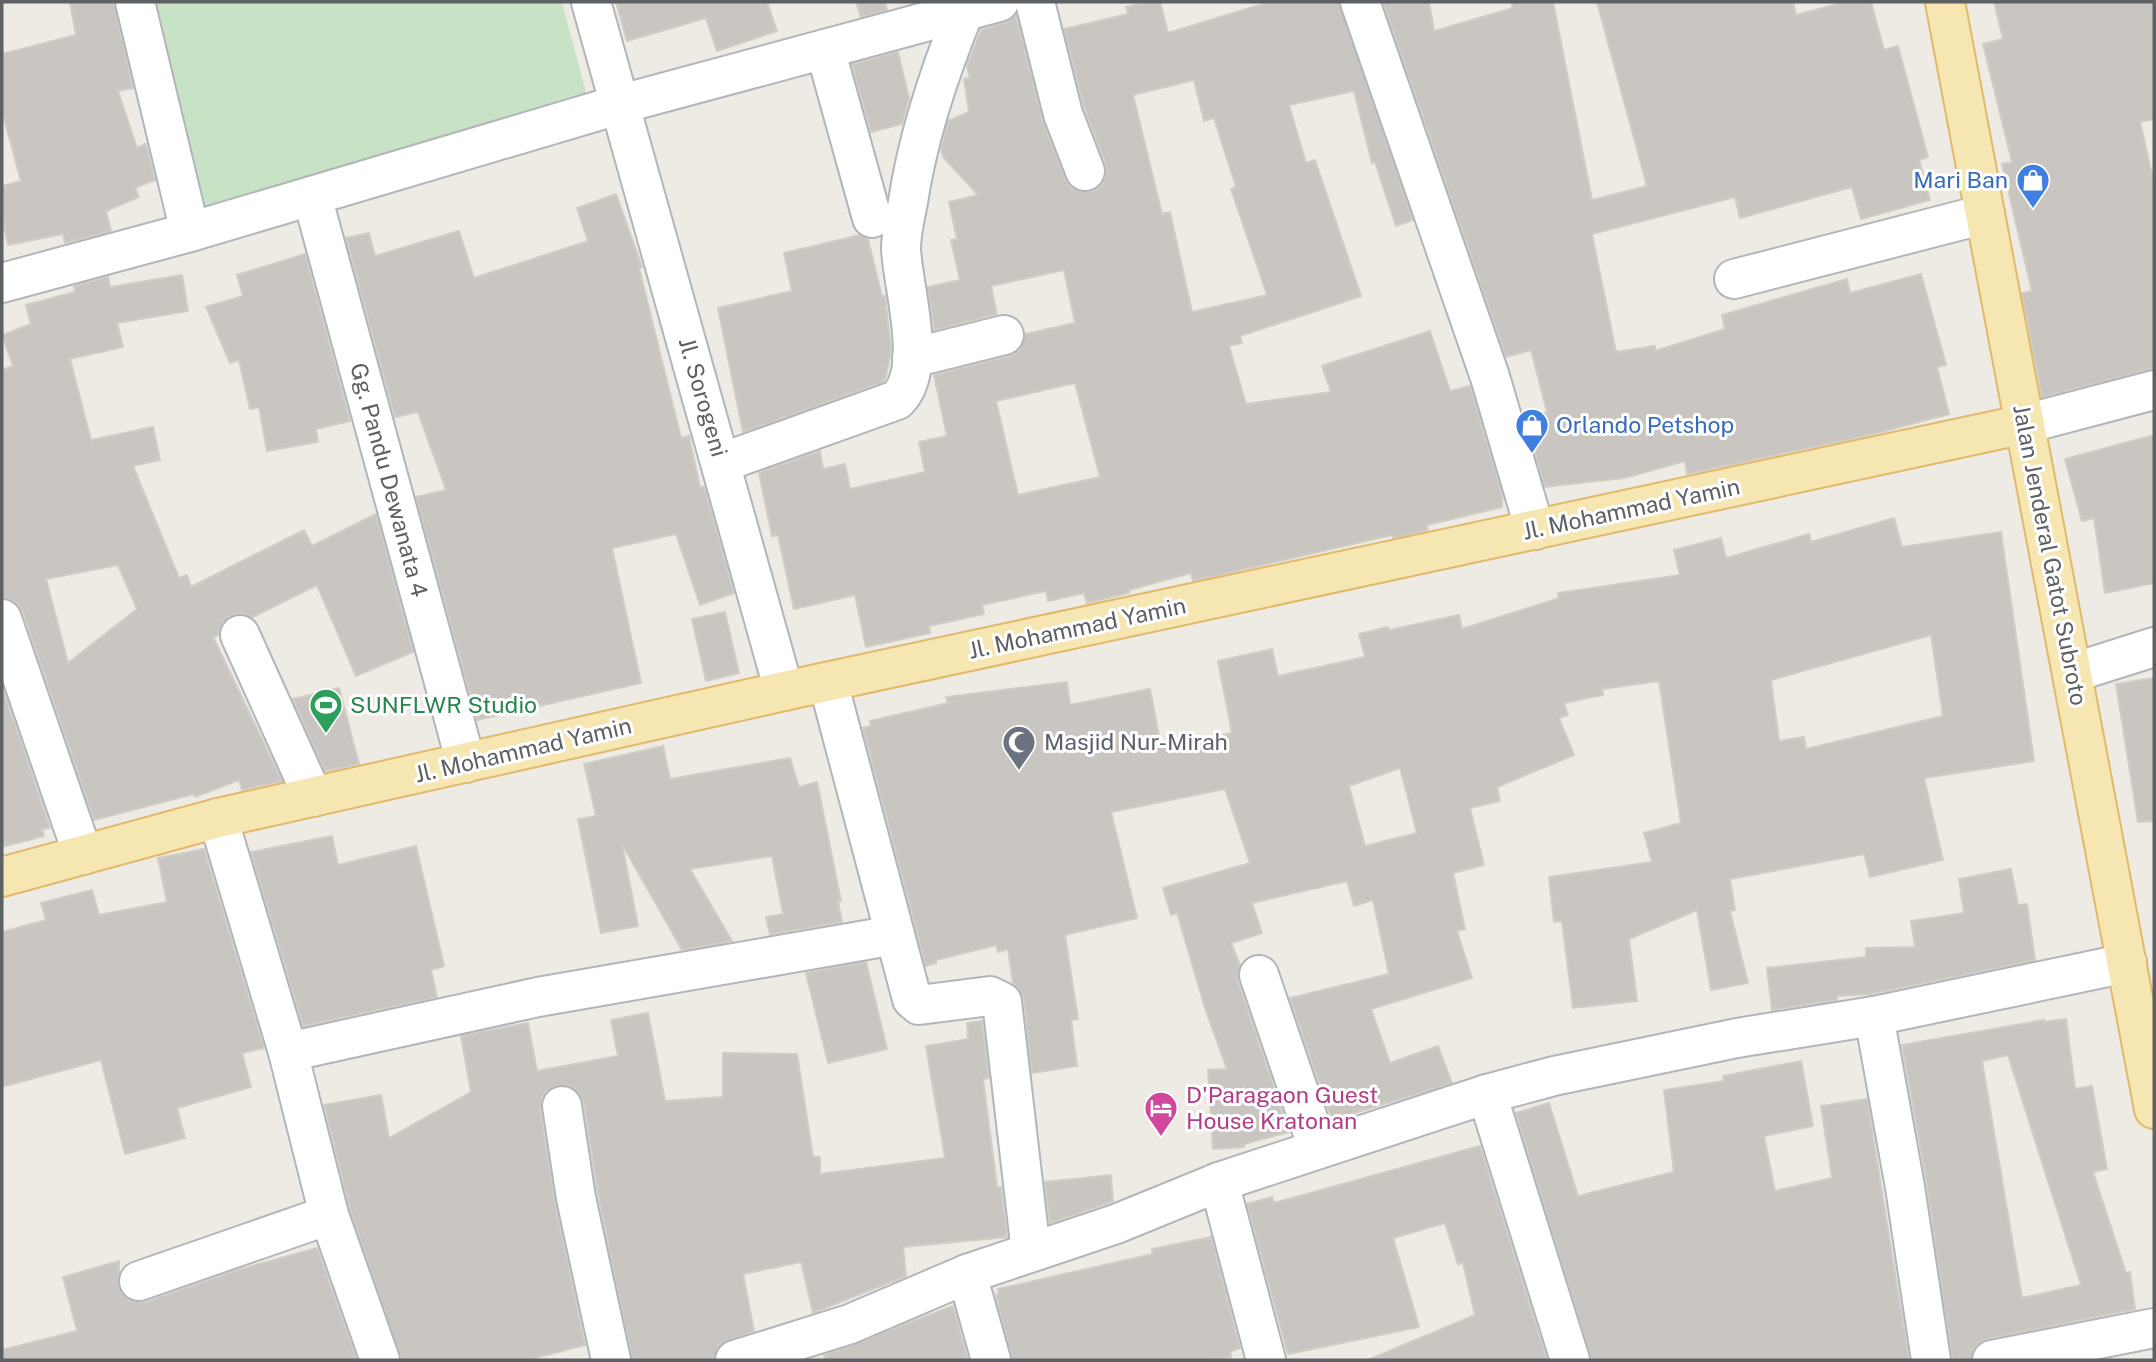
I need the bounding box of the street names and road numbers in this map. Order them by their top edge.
street label: Jl. Sorogeni [674,334,733,460]
street label: Gg. Pandu Dewanata 4 [345,360,434,600]
street label: Jalan Jenderal Gatot Subroto [2008,402,2093,708]
street label: Jl. Mohammad Yamin [1520,472,1742,545]
street label: Jl. Mohammad Yamin [966,591,1188,664]
street label: Jl. Mohammad Yamin [412,711,634,788]

